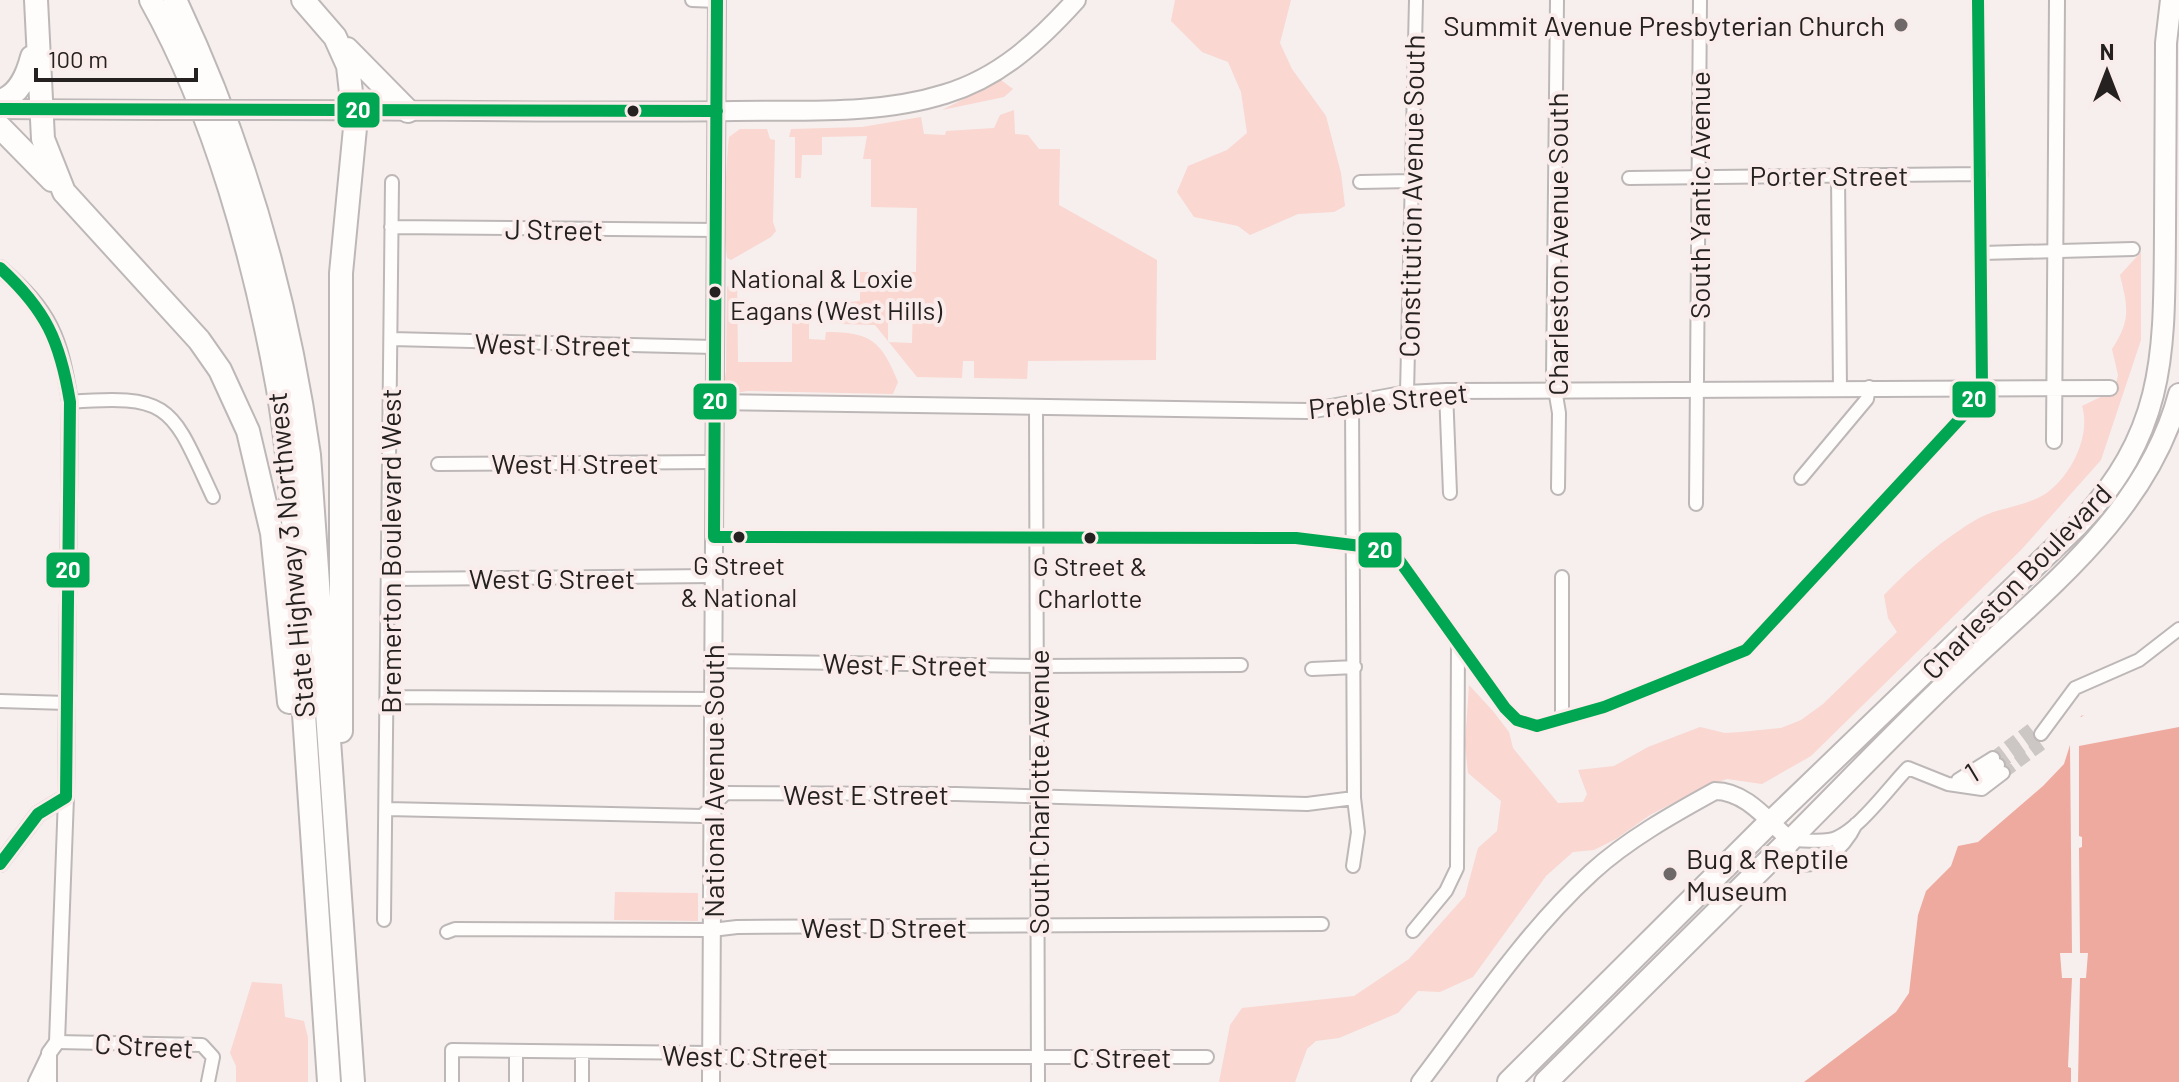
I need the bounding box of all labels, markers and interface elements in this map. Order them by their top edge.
place label: Summit Avenue Presbyterian Church [1443,8,1885,42]
marker: Summit Avenue Presbyterian Church [1892,16,1910,34]
scale bar [36,32,196,82]
north arrow [2067,32,2147,112]
street label: Constitution Avenue South [1391,34,1431,358]
text: N [2100,38,2114,64]
text: 100 m [48,44,108,73]
street label: South Yantic Avenue [1682,71,1716,319]
line badge: 20 [336,91,381,129]
street label: Charleston Avenue South [1540,92,1574,396]
text: 20 [346,96,370,122]
unlabelled marker [625,103,641,119]
street label: Porter Street [1750,158,1908,192]
street label: J Street [505,211,603,247]
place label: National & Loxie Eagans (West Hills) [730,262,942,325]
marker: National & Loxie Eagans (West Hills) [707,284,723,300]
street label: West I Street [475,326,631,362]
street label: Preble Street [1307,375,1469,425]
line badge: 20 [1951,380,1997,419]
line badge: 20 [692,382,738,421]
text: 20 [1962,385,1986,411]
text: 20 [703,387,727,413]
street label: Bremerton Boulevard West [373,388,407,714]
street label: State Highway 3 Northwest [259,391,321,719]
street label: West H Street [491,446,659,480]
street label: Charleston Boulevard [1914,476,2118,686]
marker: G Street & National [731,529,747,545]
marker: G Street & Charlotte [1082,530,1098,546]
line badge: 20 [1357,531,1403,569]
text: 20 [1368,536,1392,562]
place label: G Street & National [681,549,797,612]
place label: G Street & Charlotte [1033,550,1147,613]
line badge: 20 [45,551,91,589]
text: 20 [56,556,80,582]
street label: West G Street [469,561,635,595]
street label: National Avenue South [696,644,730,918]
street label: West F Street [822,646,988,682]
street label: South Charlotte Avenue [1021,649,1055,935]
street label: 1 [1958,755,1984,789]
street label: West E Street [783,777,949,811]
place label: Bug & Reptile Museum [1686,841,1849,907]
marker: Bug & Reptile Museum [1661,865,1679,883]
street label: West D Street [801,910,967,944]
street label: C Street [94,1025,194,1065]
street label: West C Street [662,1038,828,1074]
street label: C Street [1072,1040,1172,1074]

